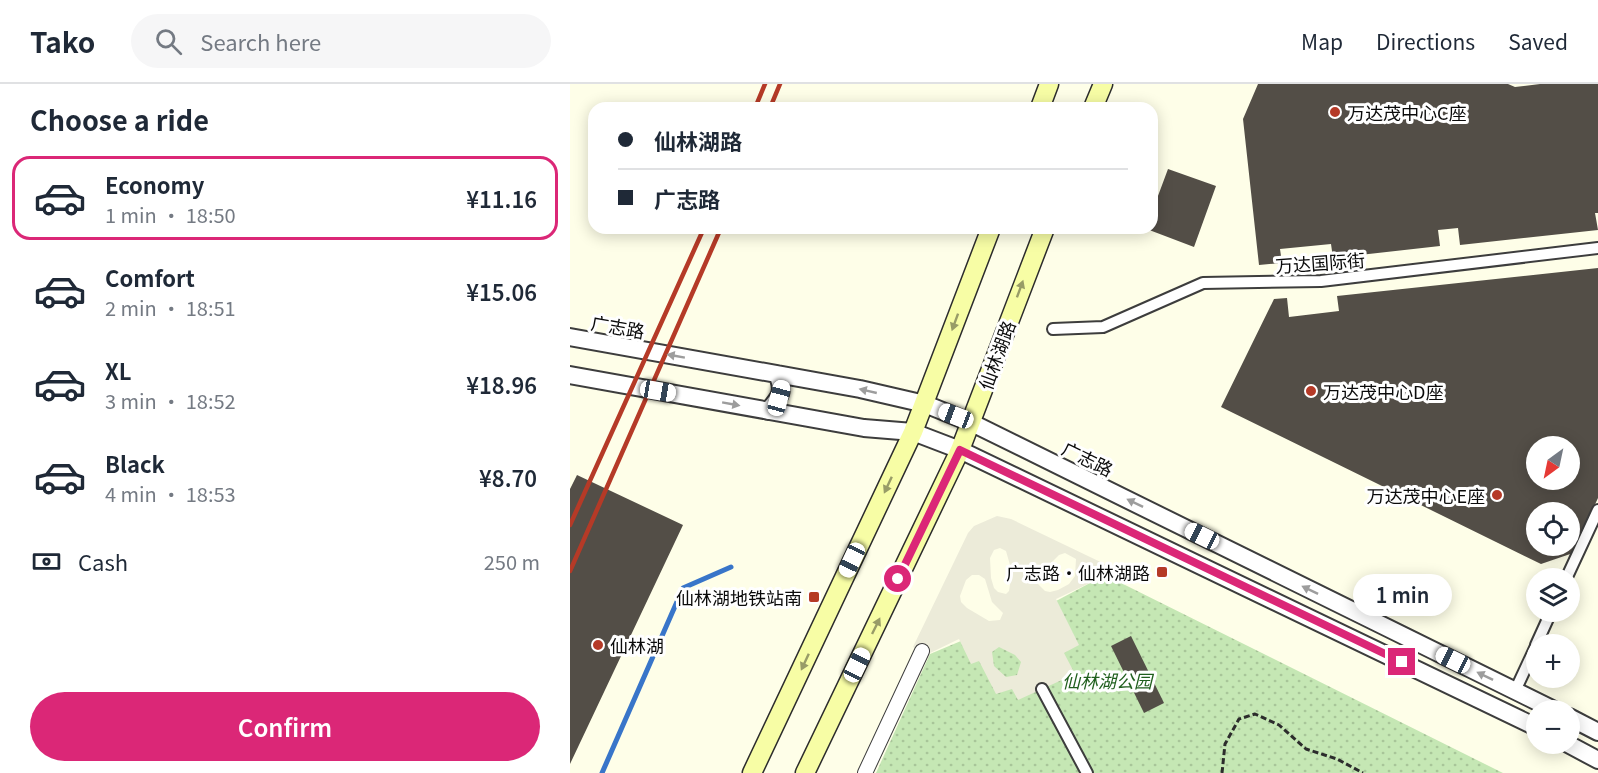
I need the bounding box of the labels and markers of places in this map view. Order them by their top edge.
place label: 万达茂中心C座 [1347,99,1466,125]
marker: 万达茂中心C座 [1328,105,1342,119]
place label: 万达茂中心D座 [1323,378,1443,404]
marker: 万达茂中心D座 [1304,384,1318,398]
place label: 万达茂中心E座 [1366,482,1485,508]
marker: 万达茂中心E座 [1490,488,1504,502]
place label: 广志路·仙林湖路 [1006,559,1150,585]
marker: 广志路·仙林湖路 [1155,565,1169,579]
place label: 仙林湖地铁站南 [676,584,802,610]
marker: 仙林湖地铁站南 [807,590,821,604]
place label: 仙林湖 [610,632,664,658]
marker: 仙林湖 [591,638,605,652]

